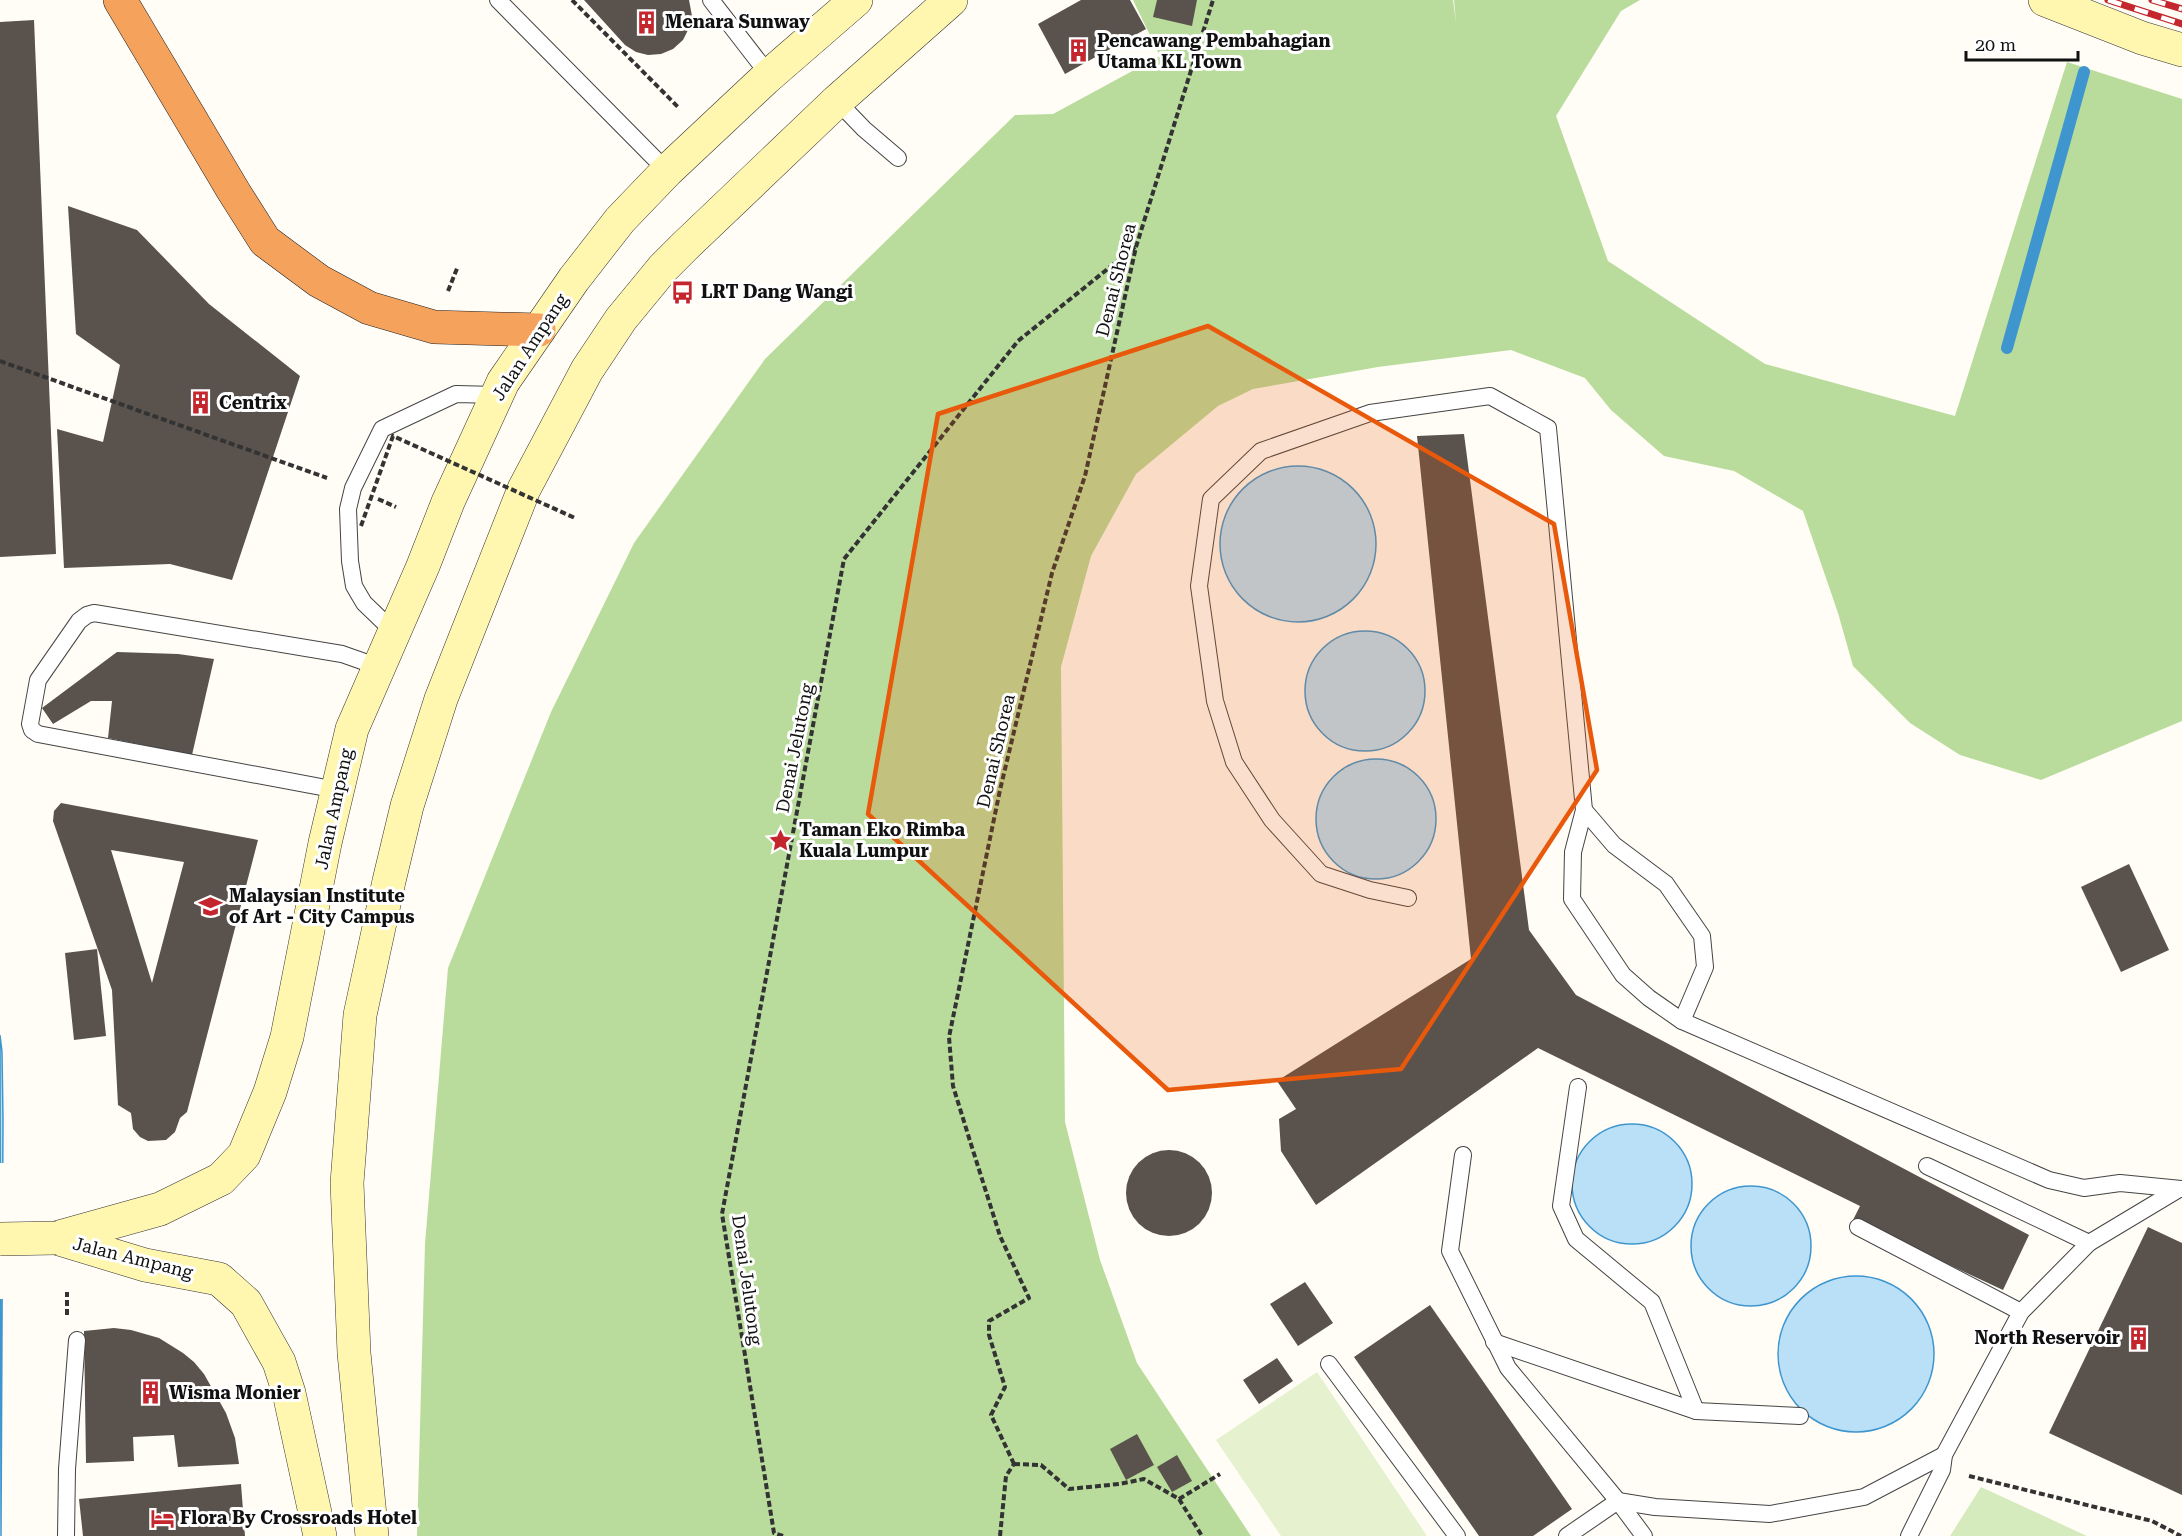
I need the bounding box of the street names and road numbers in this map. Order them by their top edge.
street label: Denai Shorea [1091,221,1140,339]
street label: Jalan Ampang [487,289,572,404]
street label: Denai Jelutong [772,681,817,814]
street label: Denai Shorea [972,692,1019,810]
street label: Jalan Ampang [310,746,357,871]
street label: Denai Jelutong [728,1213,767,1347]
street label: Jalan Ampang [71,1232,196,1283]

